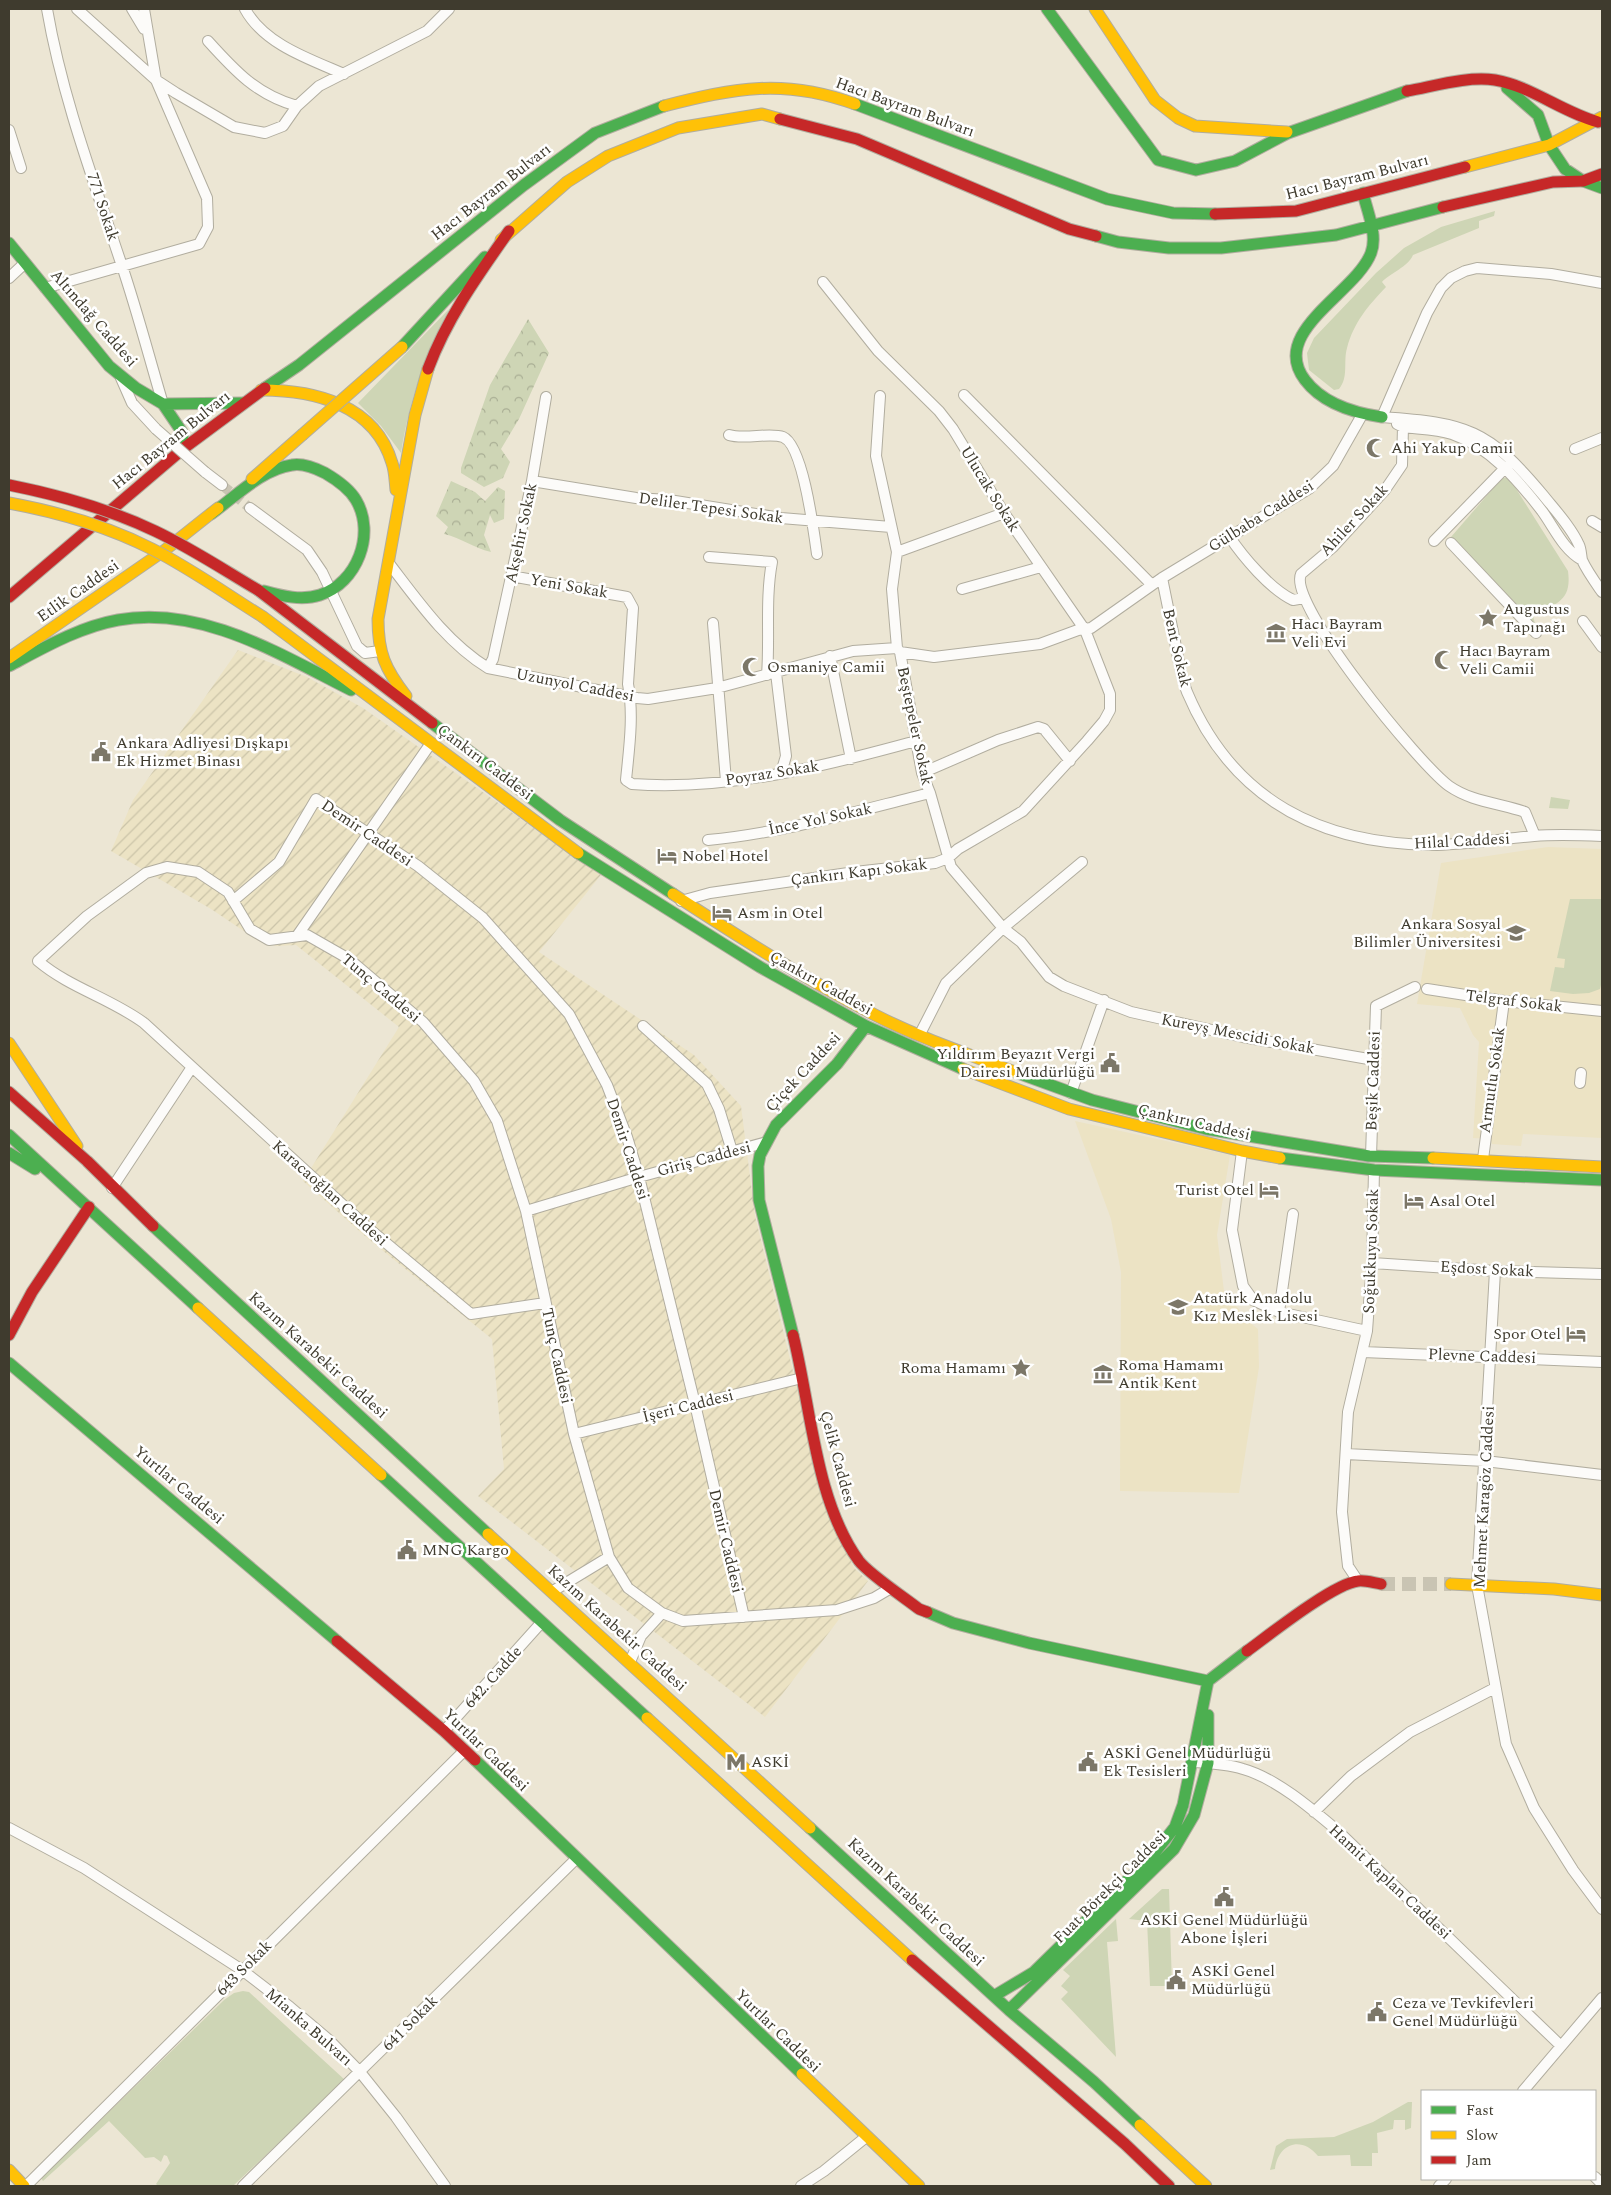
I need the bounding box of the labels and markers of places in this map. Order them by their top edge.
place label: Ahi Yakup Camii [1391,436,1513,460]
mosque icon: Ahi Yakup Camii [1365,437,1387,459]
place label: Augustus Tapınağı [1503,597,1570,639]
place icon: Augustus Tapınağı [1477,607,1499,629]
place label: Hacı Bayram Veli Evi [1291,612,1383,654]
museum icon: Hacı Bayram Veli Evi [1265,622,1287,644]
place label: Hacı Bayram Veli Camii [1459,639,1551,681]
mosque icon: Hacı Bayram Veli Camii [1433,649,1455,671]
place label: Osmaniye Camii [767,655,885,679]
mosque icon: Osmaniye Camii [741,656,763,678]
place label: Ankara Adliyesi Dışkapı Ek Hizmet Binası [116,731,289,773]
public building icon: Ankara Adliyesi Dışkapı Ek Hizmet Binası [90,741,112,763]
place label: Nobel Hotel [682,844,769,868]
hotel icon: Nobel Hotel [656,845,678,867]
place label: Asm in Otel [737,901,823,925]
hotel icon: Asm in Otel [711,902,733,924]
place label: Ankara Sosyal Bilimler Üniversitesi [1353,912,1501,954]
school or university icon: Ankara Sosyal Bilimler Üniversitesi [1505,922,1527,944]
place label: Yıldırım Beyazıt Vergi Dairesi Müdürlüğü [936,1042,1095,1084]
public building icon: Yıldırım Beyazıt Vergi Dairesi Müdürlüğü [1099,1052,1121,1074]
place label: Turist Otel [1176,1178,1254,1202]
hotel icon: Turist Otel [1258,1179,1280,1201]
place label: Asal Otel [1429,1189,1495,1213]
hotel icon: Asal Otel [1403,1190,1425,1212]
place label: Atatürk Anadolu Kız Meslek Lisesi [1193,1286,1318,1328]
school or university icon: Atatürk Anadolu Kız Meslek Lisesi [1167,1296,1189,1318]
place label: Spor Otel [1493,1322,1561,1346]
hotel icon: Spor Otel [1565,1323,1587,1345]
place label: Roma Hamamı Antik Kent [1118,1353,1224,1395]
place label: Roma Hamamı [900,1356,1006,1380]
place icon: Roma Hamamı [1010,1357,1032,1379]
museum icon: Roma Hamamı Antik Kent [1092,1363,1114,1385]
place label: MNG Kargo [422,1538,509,1562]
public building icon: MNG Kargo [396,1539,418,1561]
place label: ASKİ Genel Müdürlüğü Ek Tesisleri [1103,1741,1271,1783]
place label: ASKİ [751,1750,789,1774]
metro station icon: ASKİ [725,1751,747,1773]
public building icon: ASKİ Genel Müdürlüğü Ek Tesisleri [1077,1751,1099,1773]
public building icon: ASKİ Genel Müdürlüğü Abone İşleri [1213,1886,1235,1908]
place label: ASKİ Genel Müdürlüğü Abone İşleri [1140,1908,1308,1950]
place label: ASKİ Genel Müdürlüğü [1191,1959,1275,2001]
public building icon: ASKİ Genel Müdürlüğü [1165,1969,1187,1991]
place label: Ceza ve Tevkifevleri Genel Müdürlüğü [1392,1991,1534,2033]
public building icon: Ceza ve Tevkifevleri Genel Müdürlüğü [1366,2001,1388,2023]

